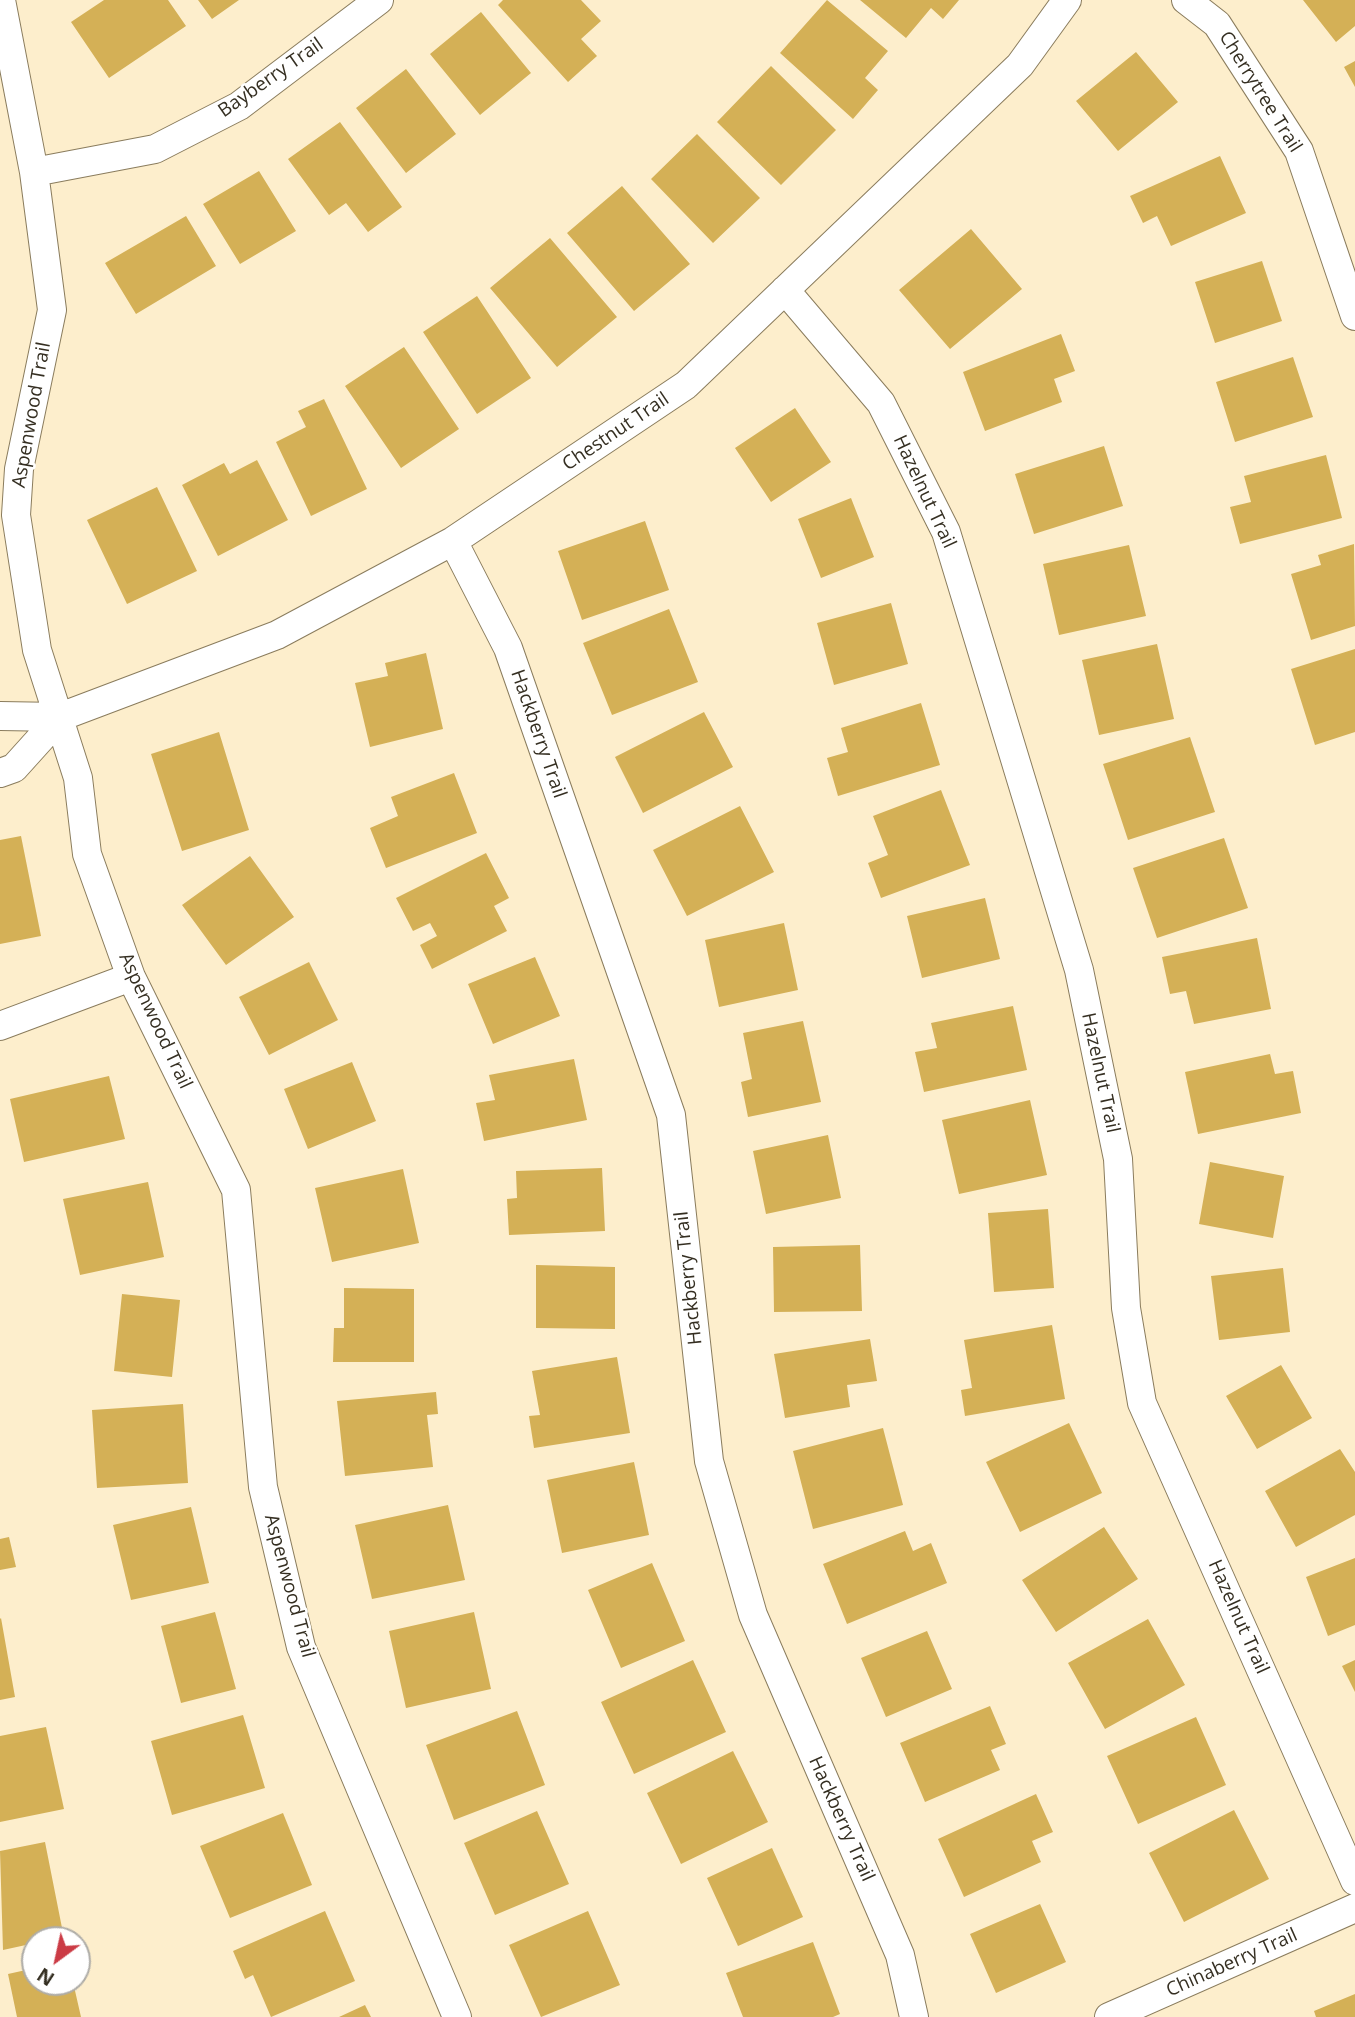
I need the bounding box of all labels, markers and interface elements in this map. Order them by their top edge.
street label: Cherrytree Trail [1214,27,1306,157]
street label: Bayberry Trail [214,33,328,123]
street label: Aspenwood Trail [8,340,56,490]
street label: Chestnut Trail [558,388,674,476]
street label: Hazelnut Trail [888,432,960,552]
street label: Hackberry Trail [505,667,571,801]
street label: Aspenwood Trail [113,949,197,1093]
street label: Hazelnut Trail [1076,1011,1124,1135]
street label: Hackberry Trail [671,1210,707,1346]
street label: Aspenwood Trail [259,1512,319,1660]
street label: Hazelnut Trail [1203,1556,1273,1678]
street label: Hackberry Trail [803,1753,879,1885]
street label: Chinaberry Trail [1163,1924,1301,2002]
north arrow [21,1926,91,1996]
text: N [32,1962,59,1992]

